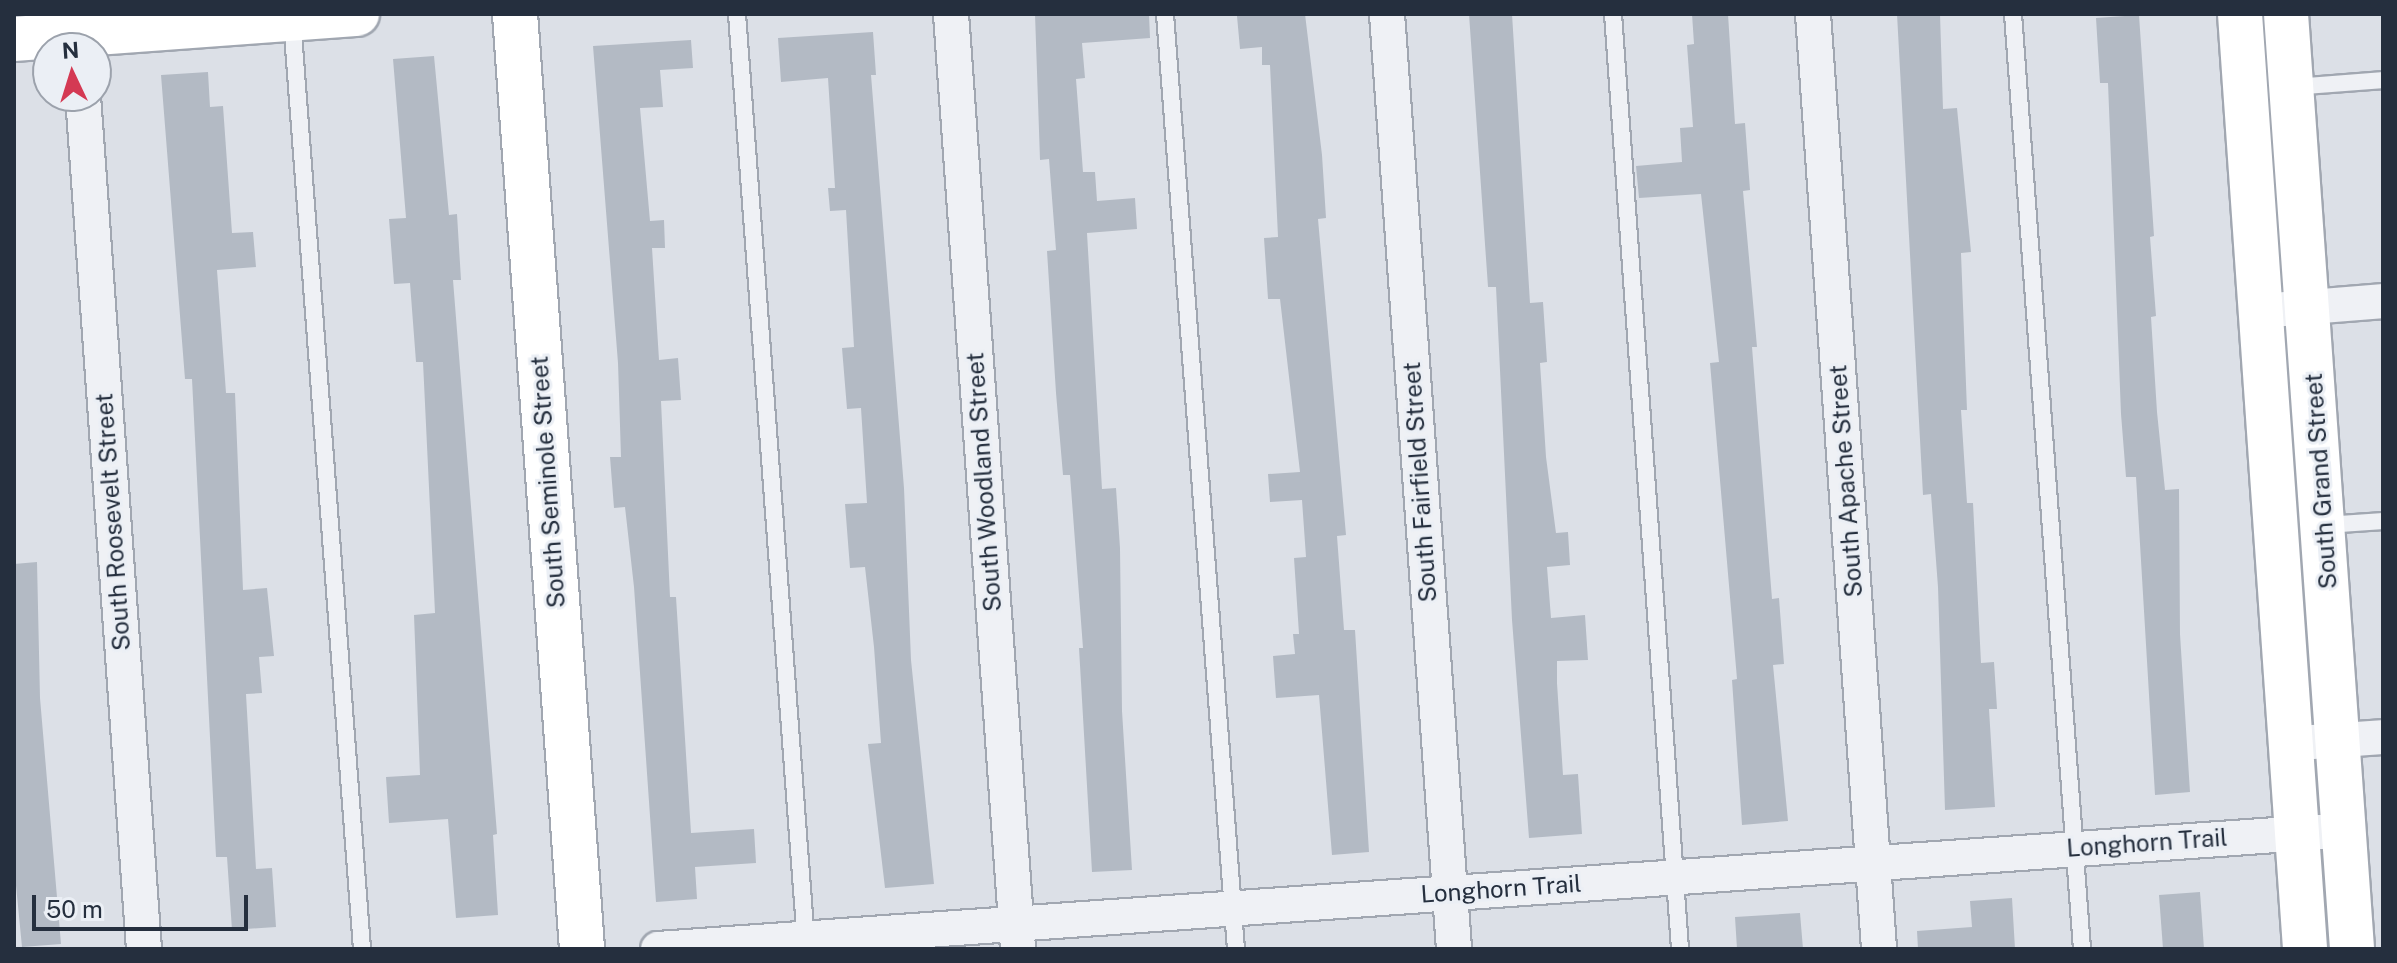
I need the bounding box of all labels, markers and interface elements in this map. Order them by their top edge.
north arrow [32,32,112,112]
text: N [61,36,80,64]
street label: South Woodland Street [961,351,1007,613]
street label: South Seminole Street [525,355,571,609]
street label: South Fairfield Street [1397,361,1443,603]
street label: South Apache Street [1824,364,1868,598]
street label: South Grand Street [2299,372,2343,590]
street label: South Roosevelt Street [90,392,136,652]
street label: Longhorn Trail [2066,823,2228,863]
street label: Longhorn Trail [1420,869,1582,909]
scale bar [36,879,252,929]
text: 50 m [46,895,103,923]

